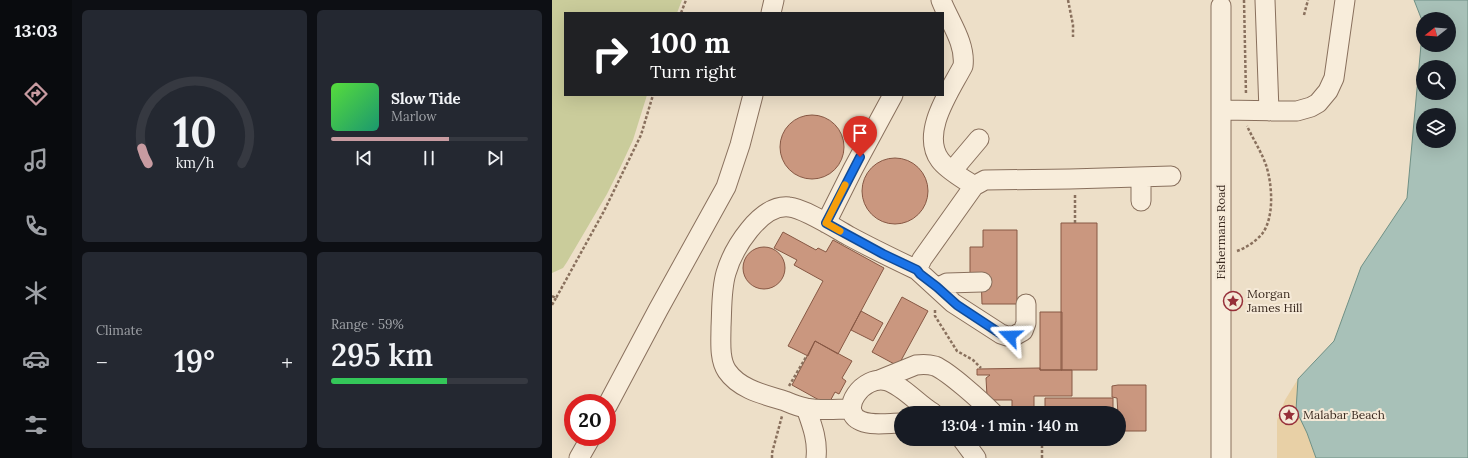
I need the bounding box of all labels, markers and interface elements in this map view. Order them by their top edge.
north arrow [1416,12,1456,52]
map controls [1416,12,1456,148]
text: 13:03 [14,19,58,42]
text: 100 m [650,25,730,61]
icon: right [584,28,636,80]
text: Turn right [650,60,736,83]
button: search [1416,60,1456,100]
icon: directions [22,80,50,108]
text: Slow Tide [391,89,461,108]
text: 10 [173,105,216,158]
text: Marlow [391,108,437,125]
button: layers [1416,108,1456,148]
pin [843,116,877,157]
icon: arrive [849,122,871,144]
icon: music [22,146,50,174]
icon: previous [353,147,375,169]
icon: pause [418,147,440,169]
icon: next [484,147,506,169]
text: km/h [175,154,214,173]
street label: Fishermans Road [1213,184,1228,280]
icon: phone [22,212,50,240]
icon: climate [22,279,50,307]
place label: Morgan James Hill [1246,286,1303,315]
place icon: Morgan James Hill [1222,290,1244,312]
position arrow [989,315,1031,357]
text: Range · 59% [331,316,404,333]
text: Climate [96,322,143,339]
text: 295 km [331,336,433,374]
text: 19° [174,342,215,380]
icon: car [22,345,50,373]
text: − [96,348,108,376]
text: + [281,348,293,376]
speed limit sign: 20 [564,394,616,446]
place icon: Malabar Beach [1278,404,1300,426]
place label: Malabar Beach [1303,407,1385,422]
icon: filters [22,411,50,439]
text: 13:04 · 1 min · 140 m [941,416,1079,435]

